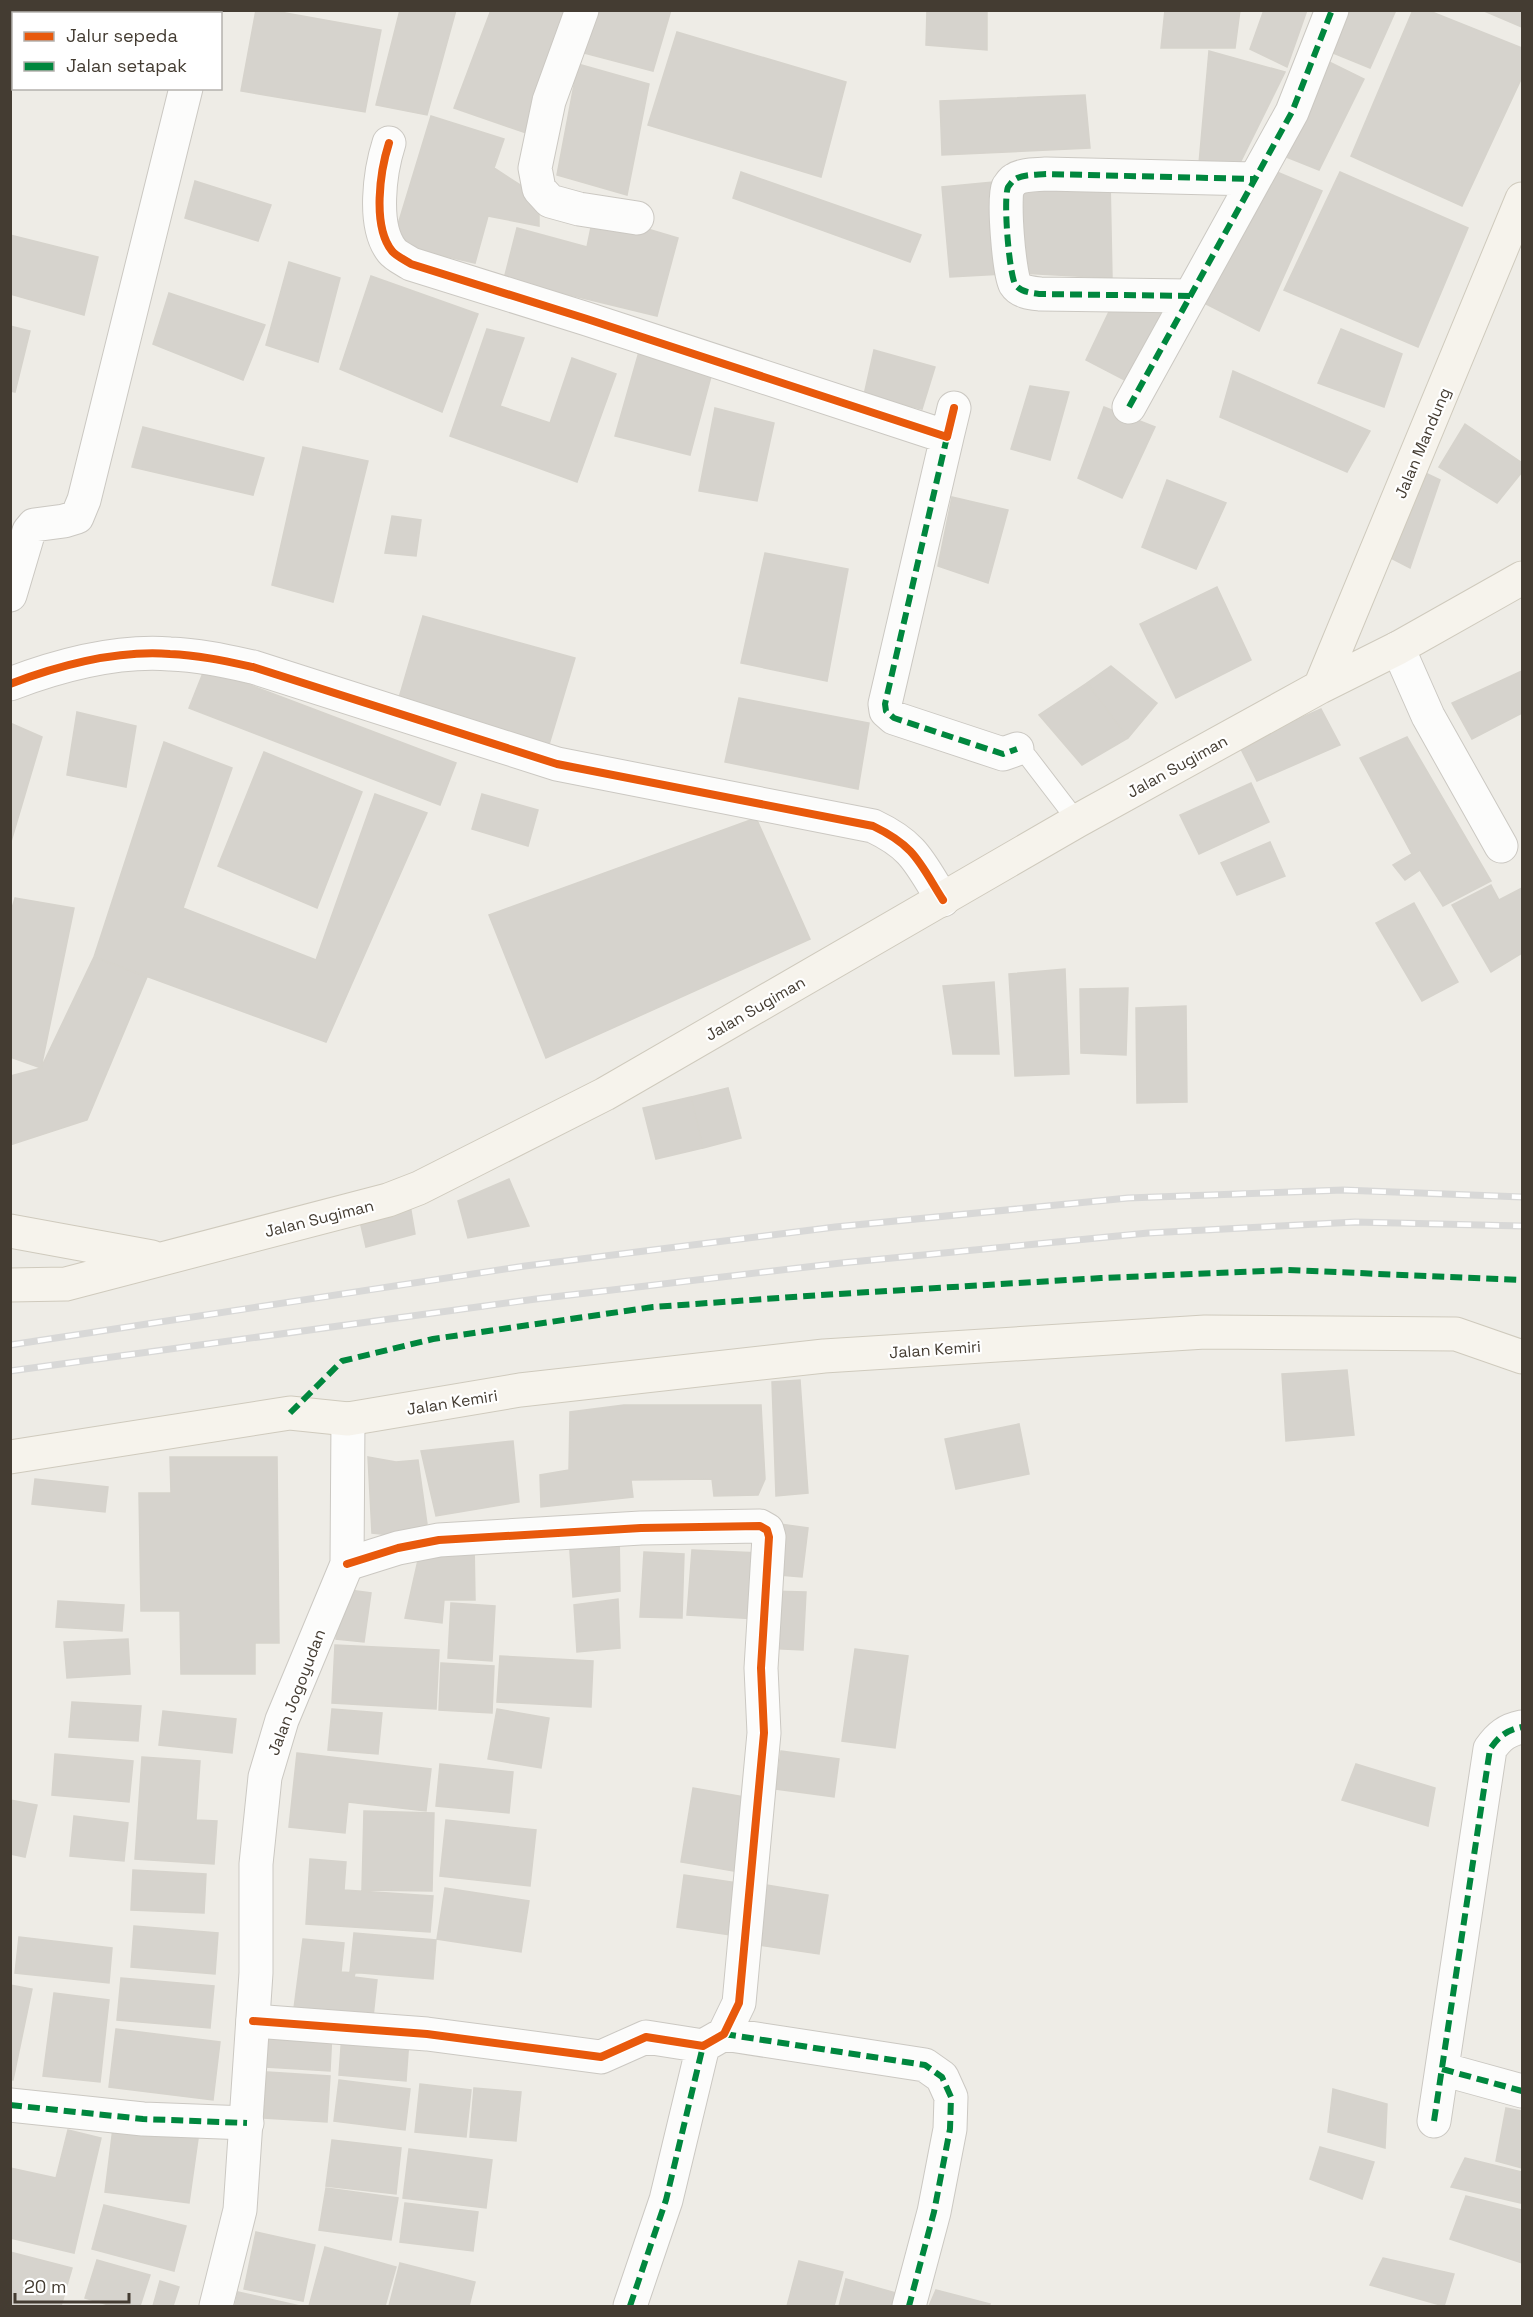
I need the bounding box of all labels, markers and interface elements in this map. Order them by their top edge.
legend [12,12,222,90]
text: Jalur sepeda [66,24,178,47]
text: Jalan setapak [66,54,187,77]
street label: Jalan Mandung [1390,385,1455,502]
street label: Jalan Sugiman [1123,730,1231,803]
street label: Jalan Sugiman [702,971,809,1045]
street label: Jalan Sugiman [262,1195,376,1242]
street label: Jalan Kemiri [888,1336,982,1363]
street label: Jalan Kemiri [405,1385,499,1420]
street label: Jalan Jogoyudan [263,1626,330,1758]
scale bar [15,2266,129,2304]
text: 20 m [24,2275,67,2298]

